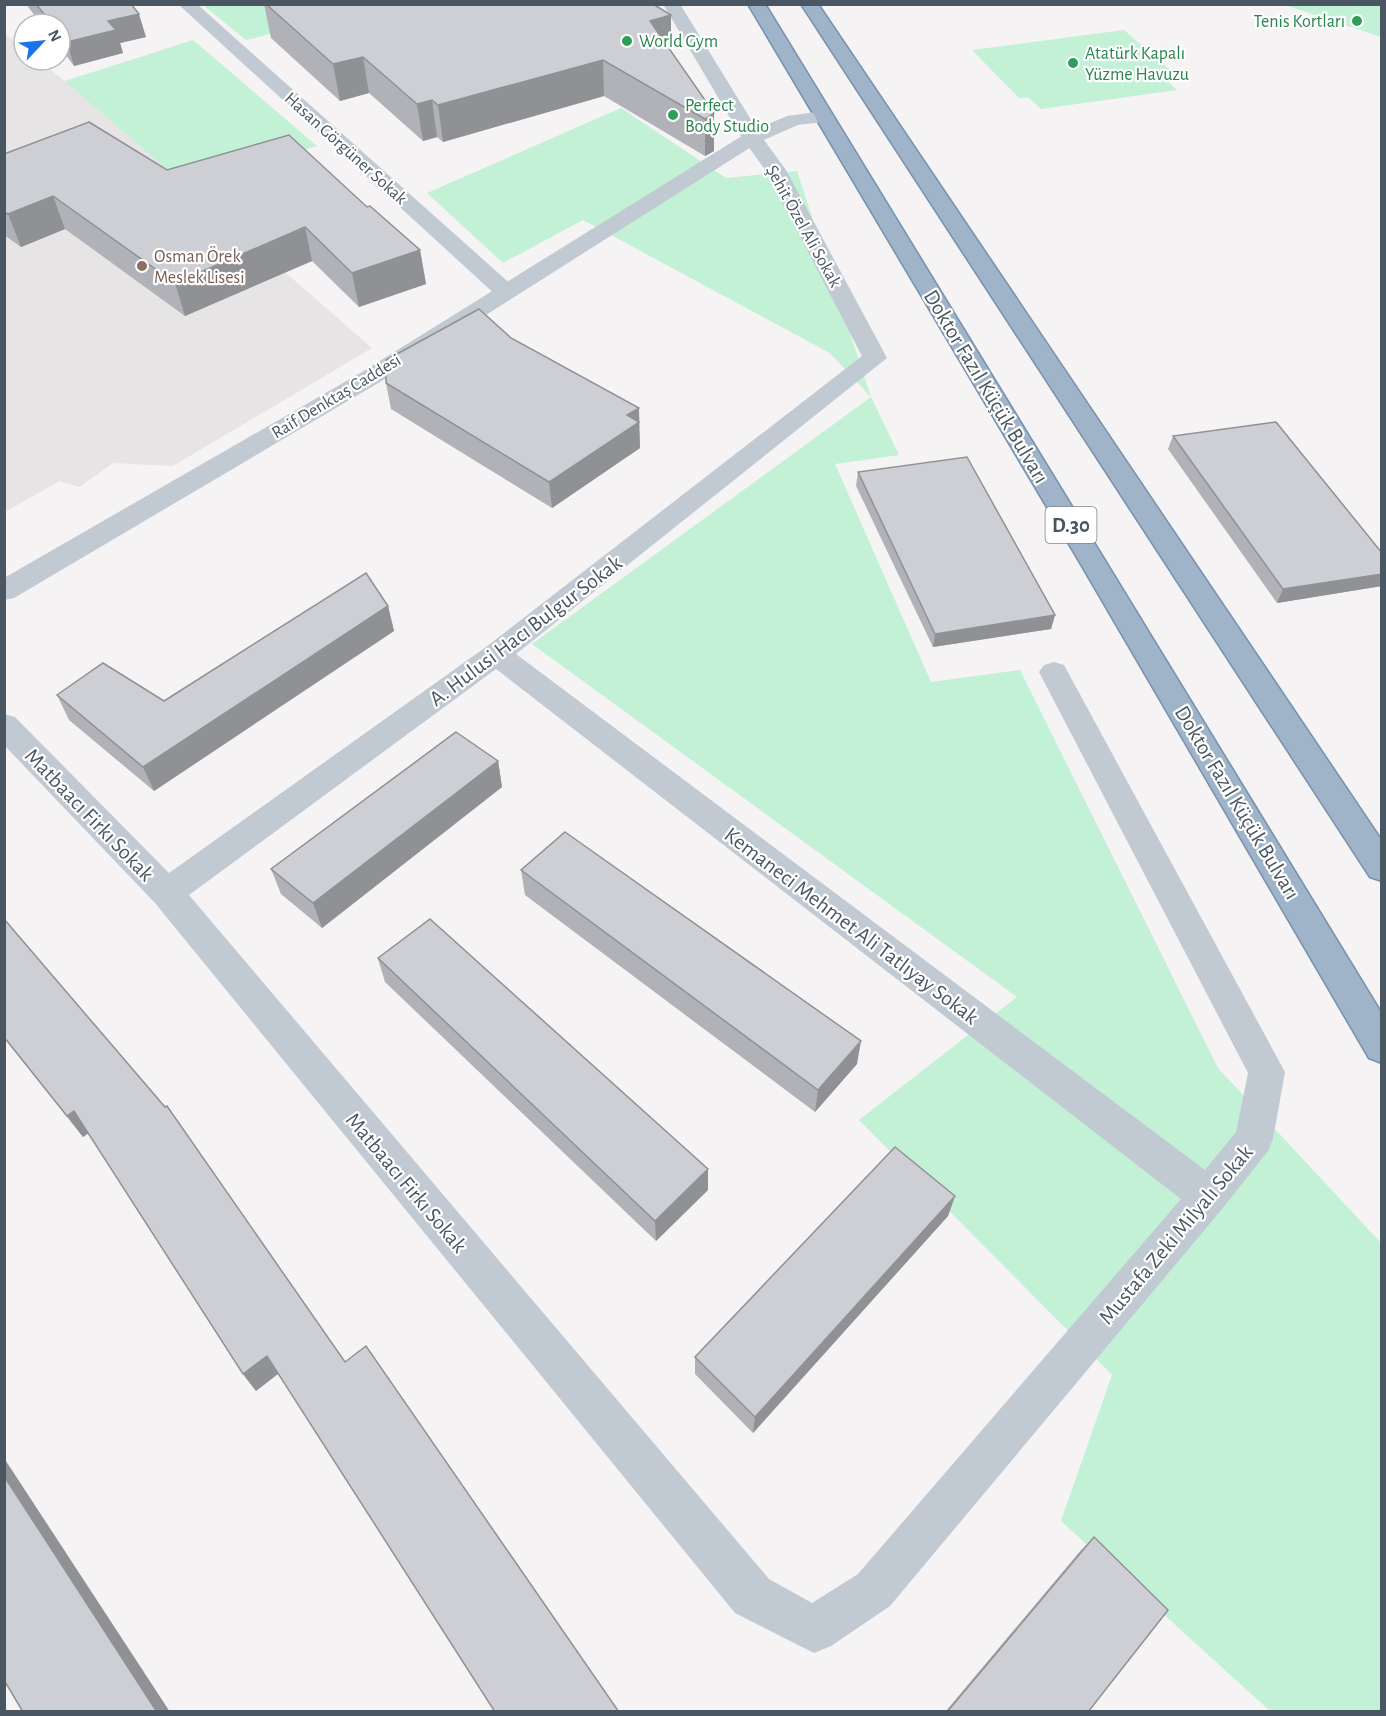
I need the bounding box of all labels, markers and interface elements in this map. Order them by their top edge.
north arrow [12,12,72,72]
place label: Tenis Kortları [1253,13,1345,31]
marker: Tenis Kortları [1350,14,1364,28]
text: N [45,27,64,44]
place label: World Gym [639,33,718,51]
marker: World Gym [620,34,634,48]
place label: Atatürk Kapalı Yüzme Havuzu [1085,45,1189,84]
marker: Atatürk Kapalı Yüzme Havuzu [1066,56,1080,70]
street label: Hasan Görgüner Sokak [281,89,411,209]
place label: Perfect Body Studio [685,97,769,136]
marker: Perfect Body Studio [666,108,680,122]
street label: Şehit Özel Ali Sokak [762,161,846,291]
place label: Osman Örek Meslek Lisesi [154,246,245,287]
marker: Osman Örek Meslek Lisesi [135,259,149,273]
street label: Doktor Fazıl Küçük Bulvarı [920,286,1053,487]
street label: Raif Denktaş Caddesi [269,351,404,443]
road number: D.30 [1046,507,1096,543]
street label: A. Hulusi Hacı Bulgur Sokak [425,551,626,710]
street label: Doktor Fazıl Küçük Bulvarı [1171,702,1304,903]
street label: Matbaacı Firkı Sokak [21,744,158,885]
street label: Kemaneci Mehmet Ali Tatlıyay Sokak [720,823,982,1028]
street label: Matbaacı Firkı Sokak [342,1109,471,1257]
street label: Mustafa Zeki Milyalı Sokak [1095,1141,1257,1328]

